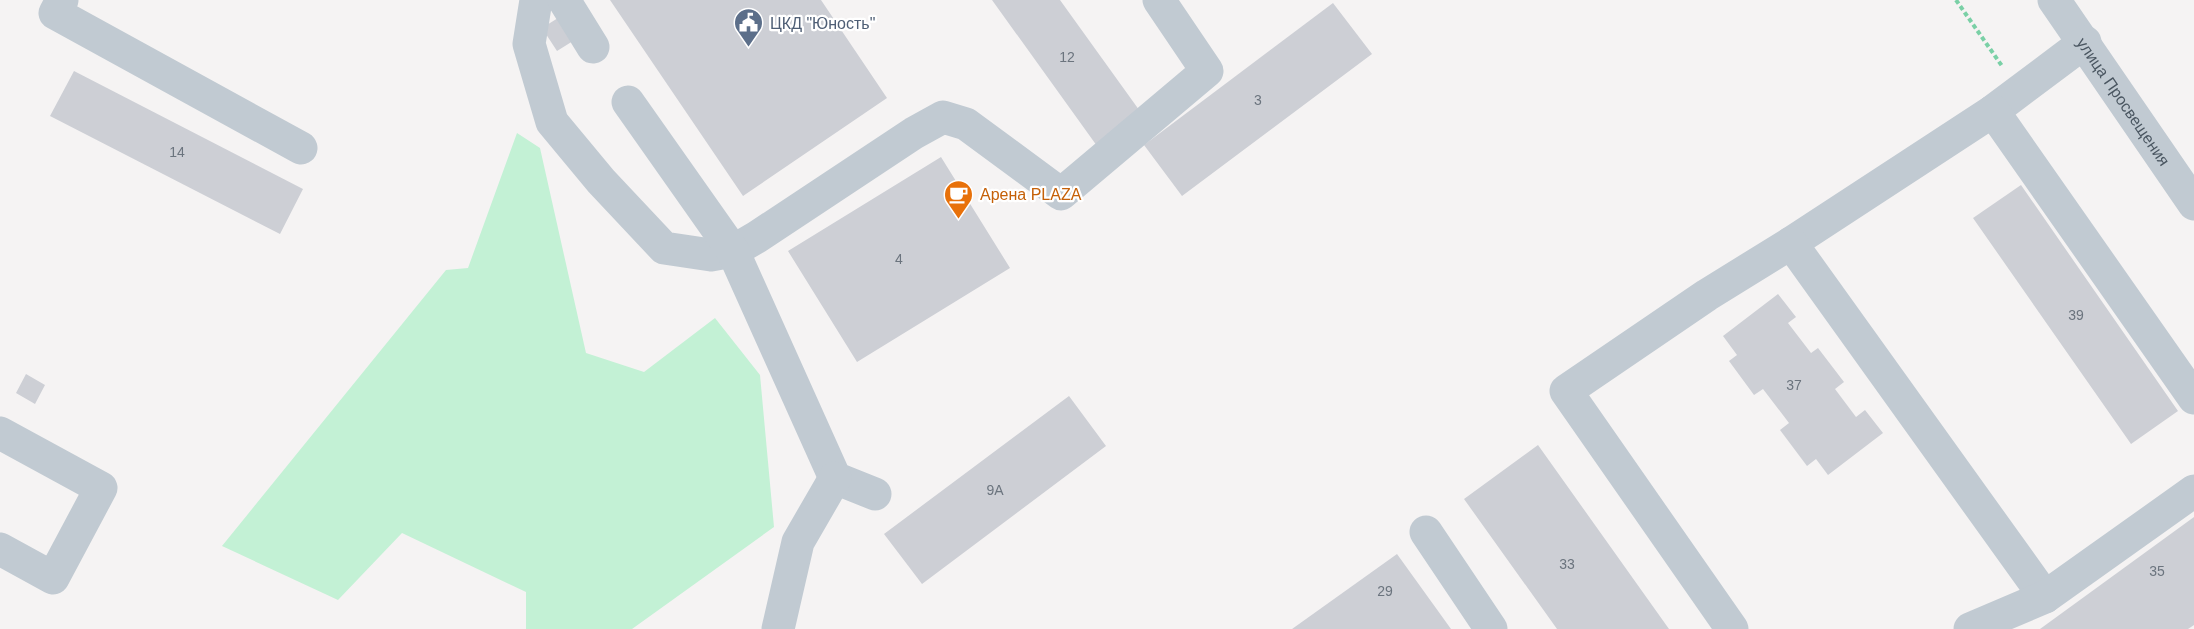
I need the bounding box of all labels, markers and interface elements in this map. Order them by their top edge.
public building icon: ЦКД "Юность" [733,7,765,49]
place label: ЦКД "Юность" [770,15,875,32]
street label: улица Просвещения [2074,34,2173,169]
house number: 12 [1059,49,1075,65]
house number: 3 [1254,92,1262,108]
house number: 14 [169,144,185,160]
cafe icon: Арена PLAZA [943,178,975,220]
place label: Арена PLAZA [980,186,1082,203]
house number: 4 [895,251,903,267]
house number: 39 [2068,307,2084,323]
house number: 37 [1786,377,1802,393]
house number: 9А [986,482,1004,498]
house number: 33 [1559,556,1575,572]
house number: 35 [2149,563,2165,579]
house number: 29 [1377,583,1393,599]

